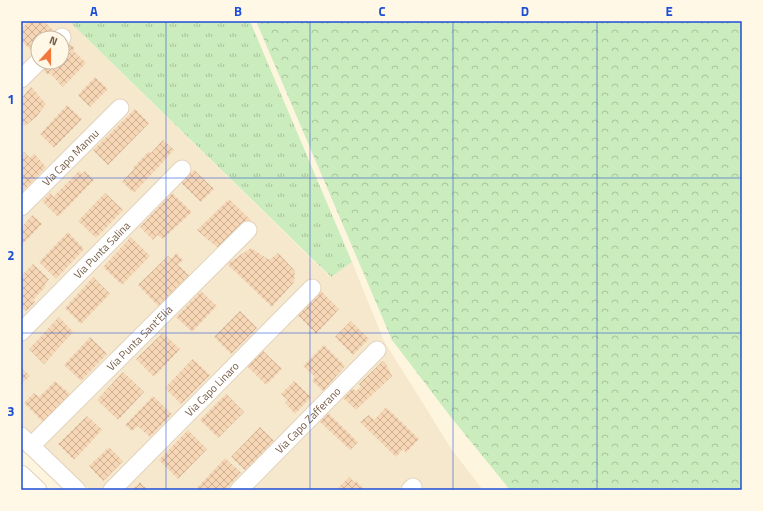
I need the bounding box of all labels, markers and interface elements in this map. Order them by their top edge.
text: A [90,1,98,21]
text: B [234,1,242,21]
text: C [378,1,386,21]
text: D [521,1,529,21]
text: E [665,1,673,21]
north arrow [30,30,70,70]
text: N [47,32,60,49]
text: 1 [7,89,15,109]
street label: Via Capo Mannu [38,125,103,190]
street label: Via Punta Salina [70,218,134,282]
text: 2 [7,245,15,265]
street label: Via Punta Sant'Elia [103,301,176,374]
street label: Via Capo Linaro [181,358,243,420]
street label: Via Capo Zafferano [271,383,344,457]
text: 3 [7,401,15,421]

